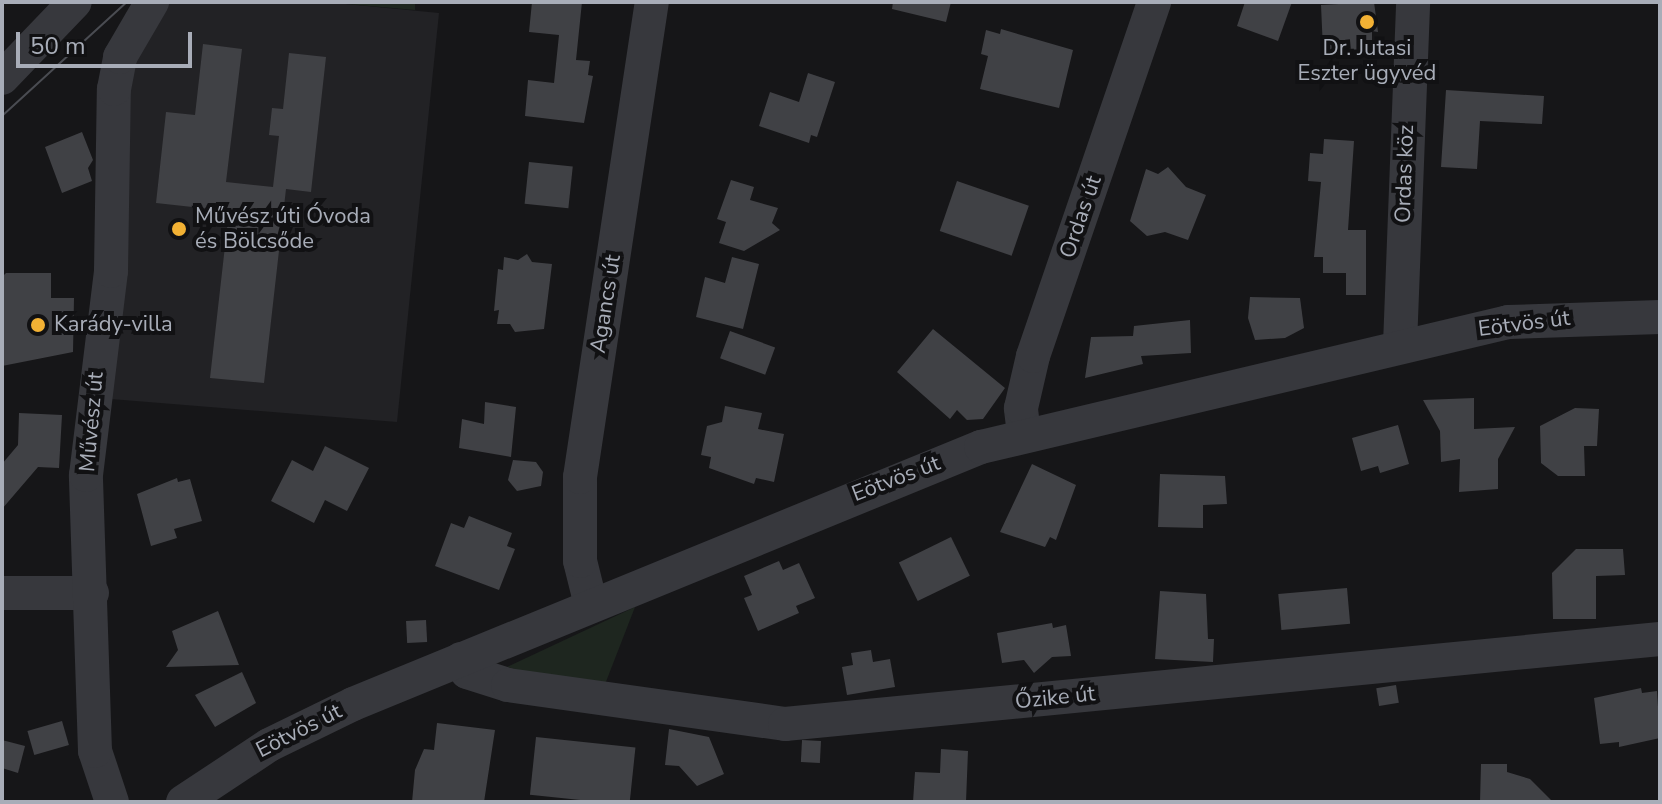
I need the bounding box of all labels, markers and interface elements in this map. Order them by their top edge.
marker: Dr. Jutasi Eszter ügyvéd [1358,13,1376,31]
scale bar [20,16,196,66]
text: 50 m [30,30,86,62]
place label: Dr. Jutasi Eszter ügyvéd [1298,35,1436,86]
street label: Ordas köz [1390,124,1420,224]
street label: Ordas út [1055,172,1107,262]
place label: Művész úti Óvoda és Bölcsőde [195,203,371,254]
marker: Művész úti Óvoda és Bölcsőde [170,220,188,238]
street label: Agancs út [585,253,627,355]
street label: Eötvös út [1477,305,1571,343]
place label: Karády-villa [54,312,173,338]
marker: Karády-villa [29,316,47,334]
street label: Művész út [74,371,110,473]
street label: Eötvös út [848,450,944,508]
street label: Őzike út [1014,681,1096,715]
street label: Eötvös út [252,698,346,764]

